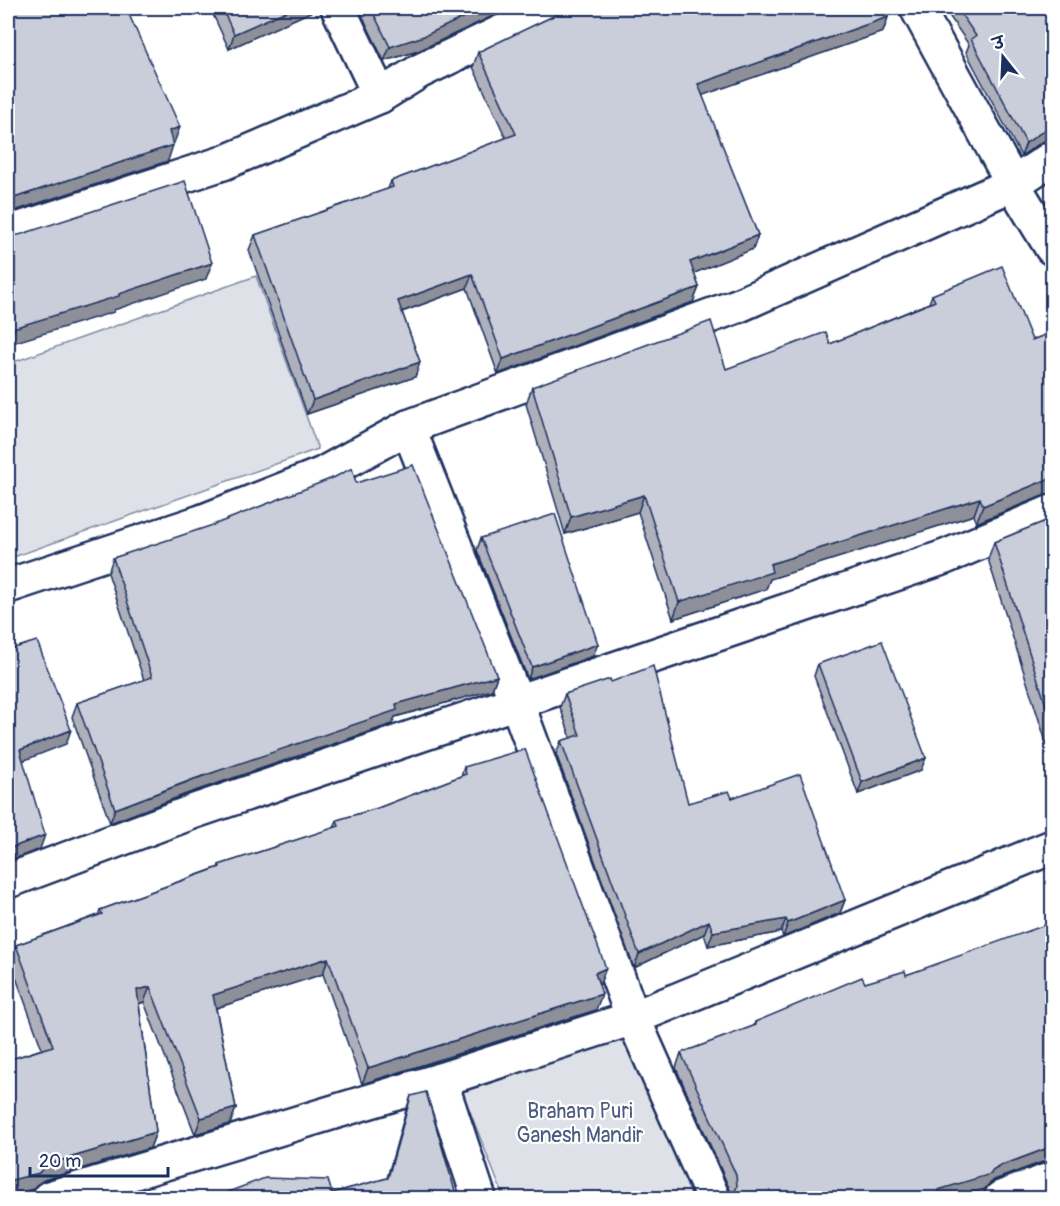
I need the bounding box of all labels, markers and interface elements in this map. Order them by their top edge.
north arrow [973,27,1033,87]
text: उ [989,32,1008,55]
park label: Braham Puri Ganesh Mandir [517,1098,644,1149]
scale bar [30,1140,168,1178]
text: 20 m [39,1150,81,1173]

